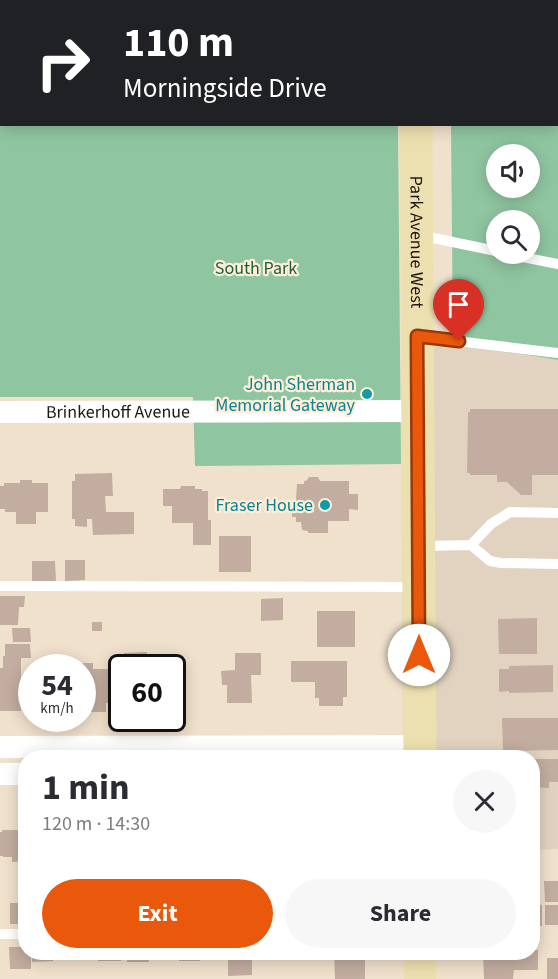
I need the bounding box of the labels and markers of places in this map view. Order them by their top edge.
pin [433,279,484,341]
place label: John Sherman Memorial Gateway [215,372,356,418]
marker: John Sherman Memorial Gateway [360,387,374,401]
place label: Fraser House [216,493,313,518]
marker: Fraser House [318,498,332,512]

